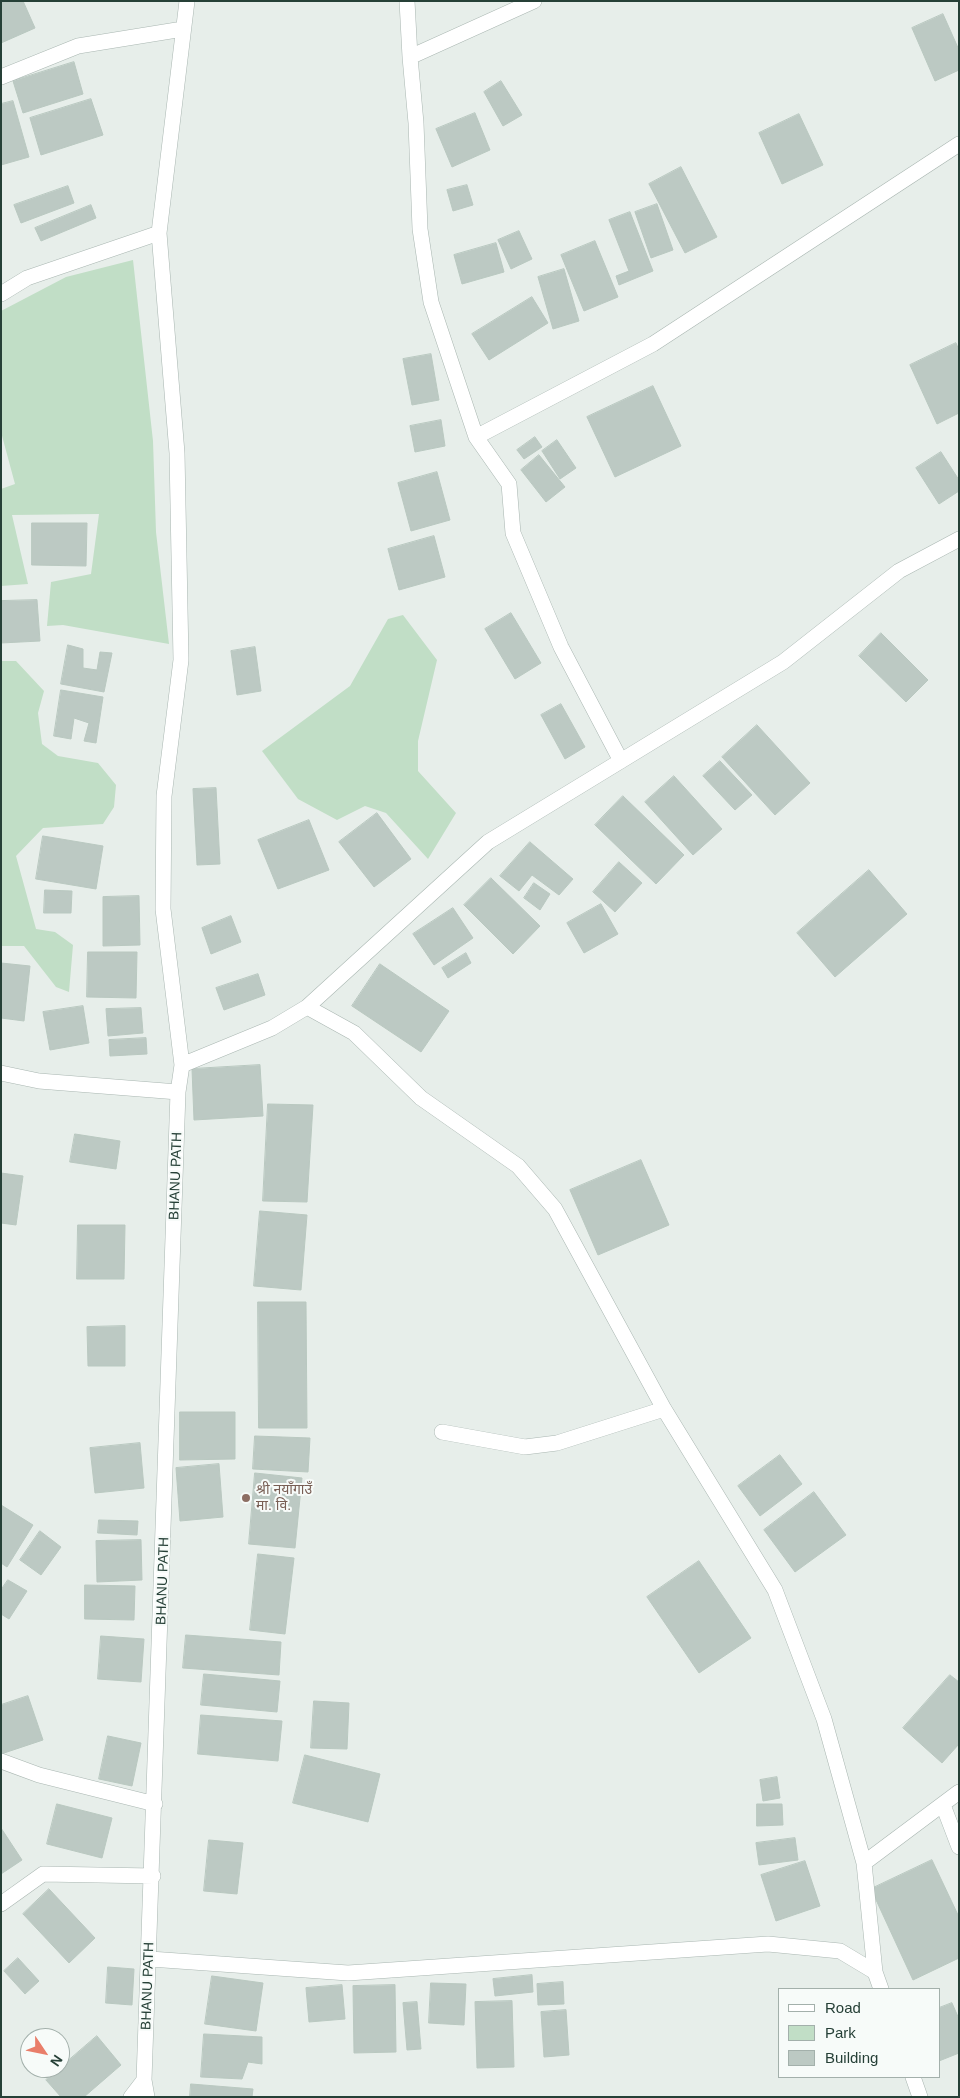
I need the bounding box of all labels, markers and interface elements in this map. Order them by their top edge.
street label: BHANU PATH [166,1132,186,1220]
place label: श्री नयाँगाउँ मा. वि. [256,1482,312,1514]
marker: श्री नयाँगाउँ मा. वि. [240,1492,252,1504]
street label: BHANU PATH [153,1537,173,1625]
street label: BHANU PATH [138,1942,158,2030]
legend [778,1988,940,2078]
text: Road [825,1999,861,2016]
text: Park [825,2024,856,2041]
north arrow [20,2028,70,2078]
text: Building [825,2049,878,2066]
text: N [47,2052,66,2069]

